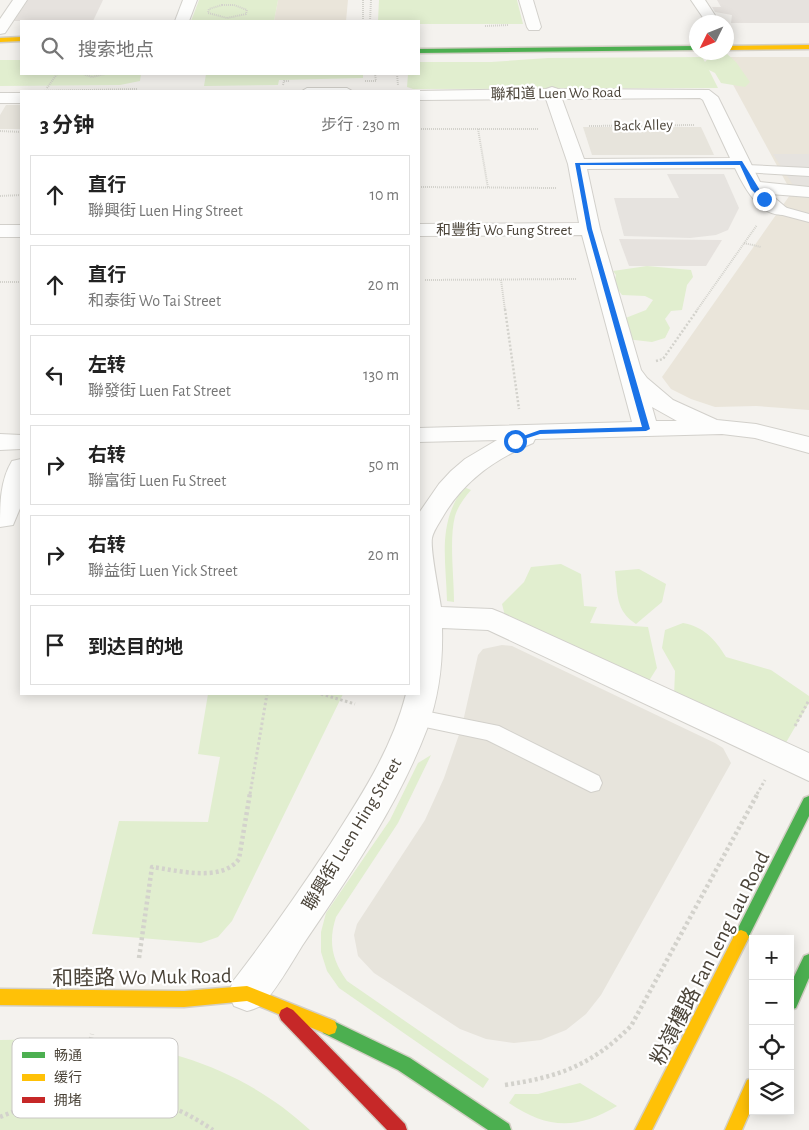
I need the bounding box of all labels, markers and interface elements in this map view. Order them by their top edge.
north arrow [689,15,734,60]
search box [20,20,420,75]
icon: search [38,34,66,62]
text: 搜索地点 [78,41,154,60]
street label: 聯和道 Luen Wo Road [490,84,622,102]
text: 3 分钟 [40,115,94,136]
text: 步行 · 230 m [321,117,400,133]
street label: Back Alley [613,117,673,134]
text: 直行 [88,176,126,195]
icon: ahead [41,181,69,209]
text: 10 m [370,187,399,203]
route end [753,188,776,211]
text: 聯興街 Luen Hing Street [88,203,243,219]
street label: 和豐街 Wo Fung Street [436,222,572,238]
text: 直行 [88,266,126,285]
icon: ahead [41,271,69,299]
text: 20 m [368,277,399,293]
text: 和泰街 Wo Tai Street [88,293,221,309]
text: 左转 [88,356,126,375]
icon: left [41,361,69,389]
text: 130 m [363,367,399,383]
text: 聯發街 Luen Fat Street [88,383,231,399]
route start [504,430,527,453]
text: 右转 [88,446,126,465]
icon: right [41,451,69,479]
text: 50 m [368,457,399,473]
text: 聯富街 Luen Fu Street [88,473,226,489]
text: 右转 [88,536,126,555]
icon: right [41,541,69,569]
text: 20 m [368,547,399,563]
text: 聯益街 Luen Yick Street [88,563,238,579]
icon: arrive [41,631,69,659]
text: 到达目的地 [88,638,183,657]
street label: 聯興街 Luen Hing Street [299,754,406,914]
street label: 粉嶺樓路 Fan Leng Lau Road [646,847,774,1068]
map controls [749,935,794,1115]
button: + [749,935,794,980]
street label: 和睦路 Wo Muk Road [52,964,232,990]
button: − [749,980,794,1025]
button: locate [749,1025,794,1070]
legend [12,1038,178,1118]
text: 畅通 [54,1048,82,1063]
text: 缓行 [54,1070,82,1085]
button: layers [749,1070,794,1115]
text: 拥堵 [54,1093,82,1108]

